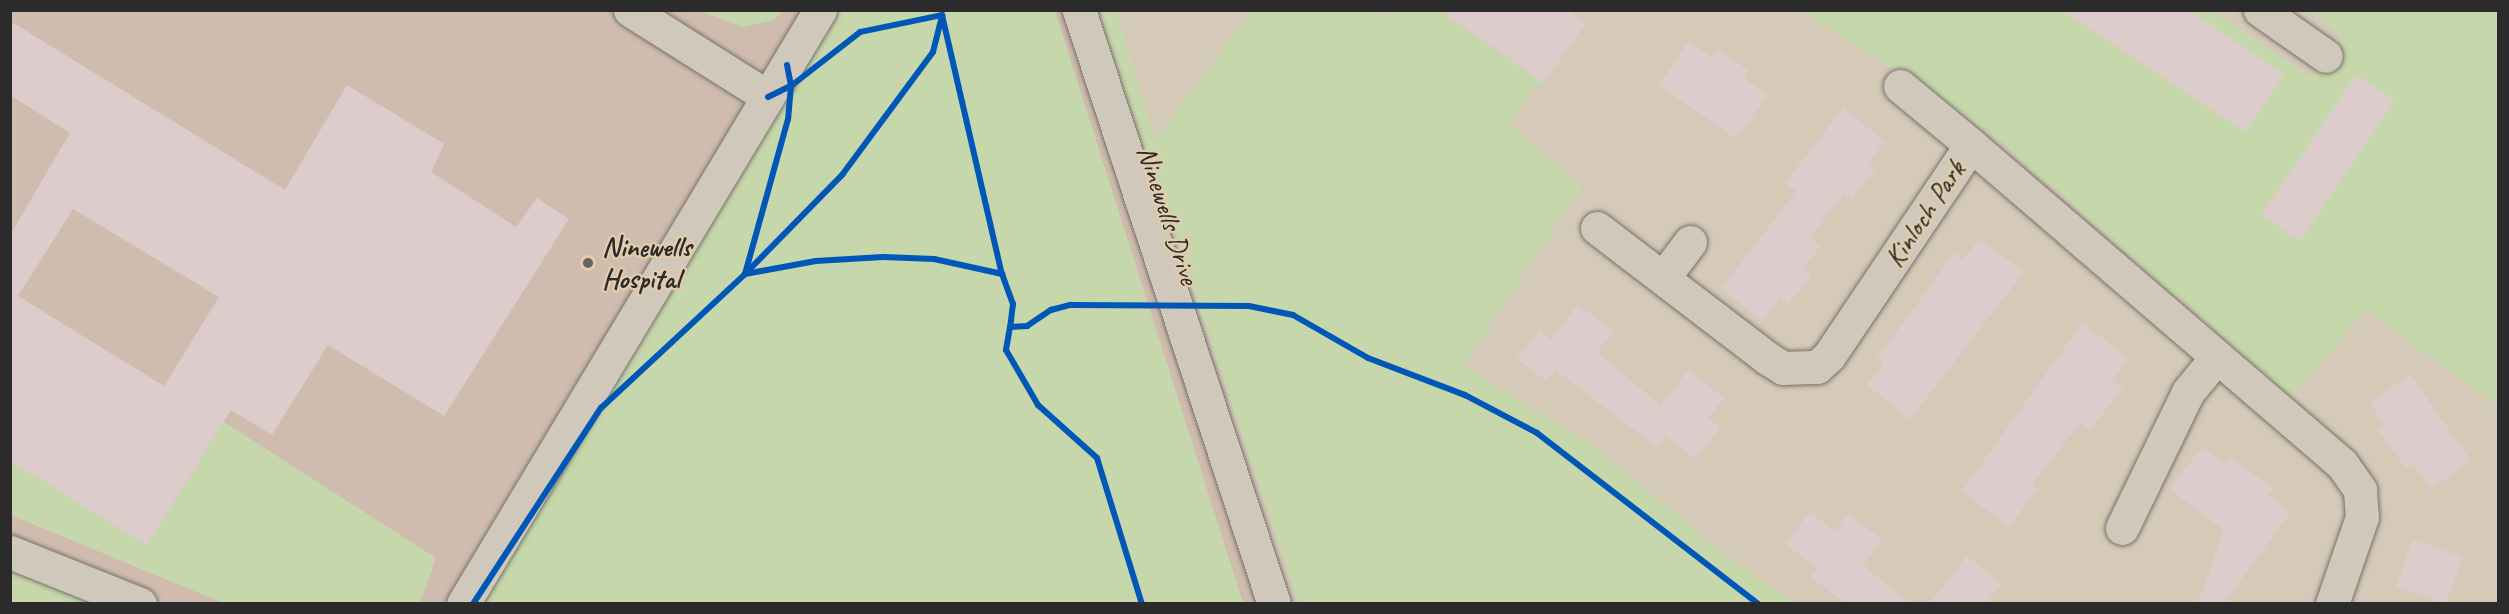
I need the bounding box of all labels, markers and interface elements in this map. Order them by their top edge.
street label: Ninewells Drive [1130,141,1206,289]
street label: Kinloch Park [1877,154,1973,274]
place label: Ninewells Hospital [602,230,691,296]
marker: Ninewells Hospital [579,254,597,272]

